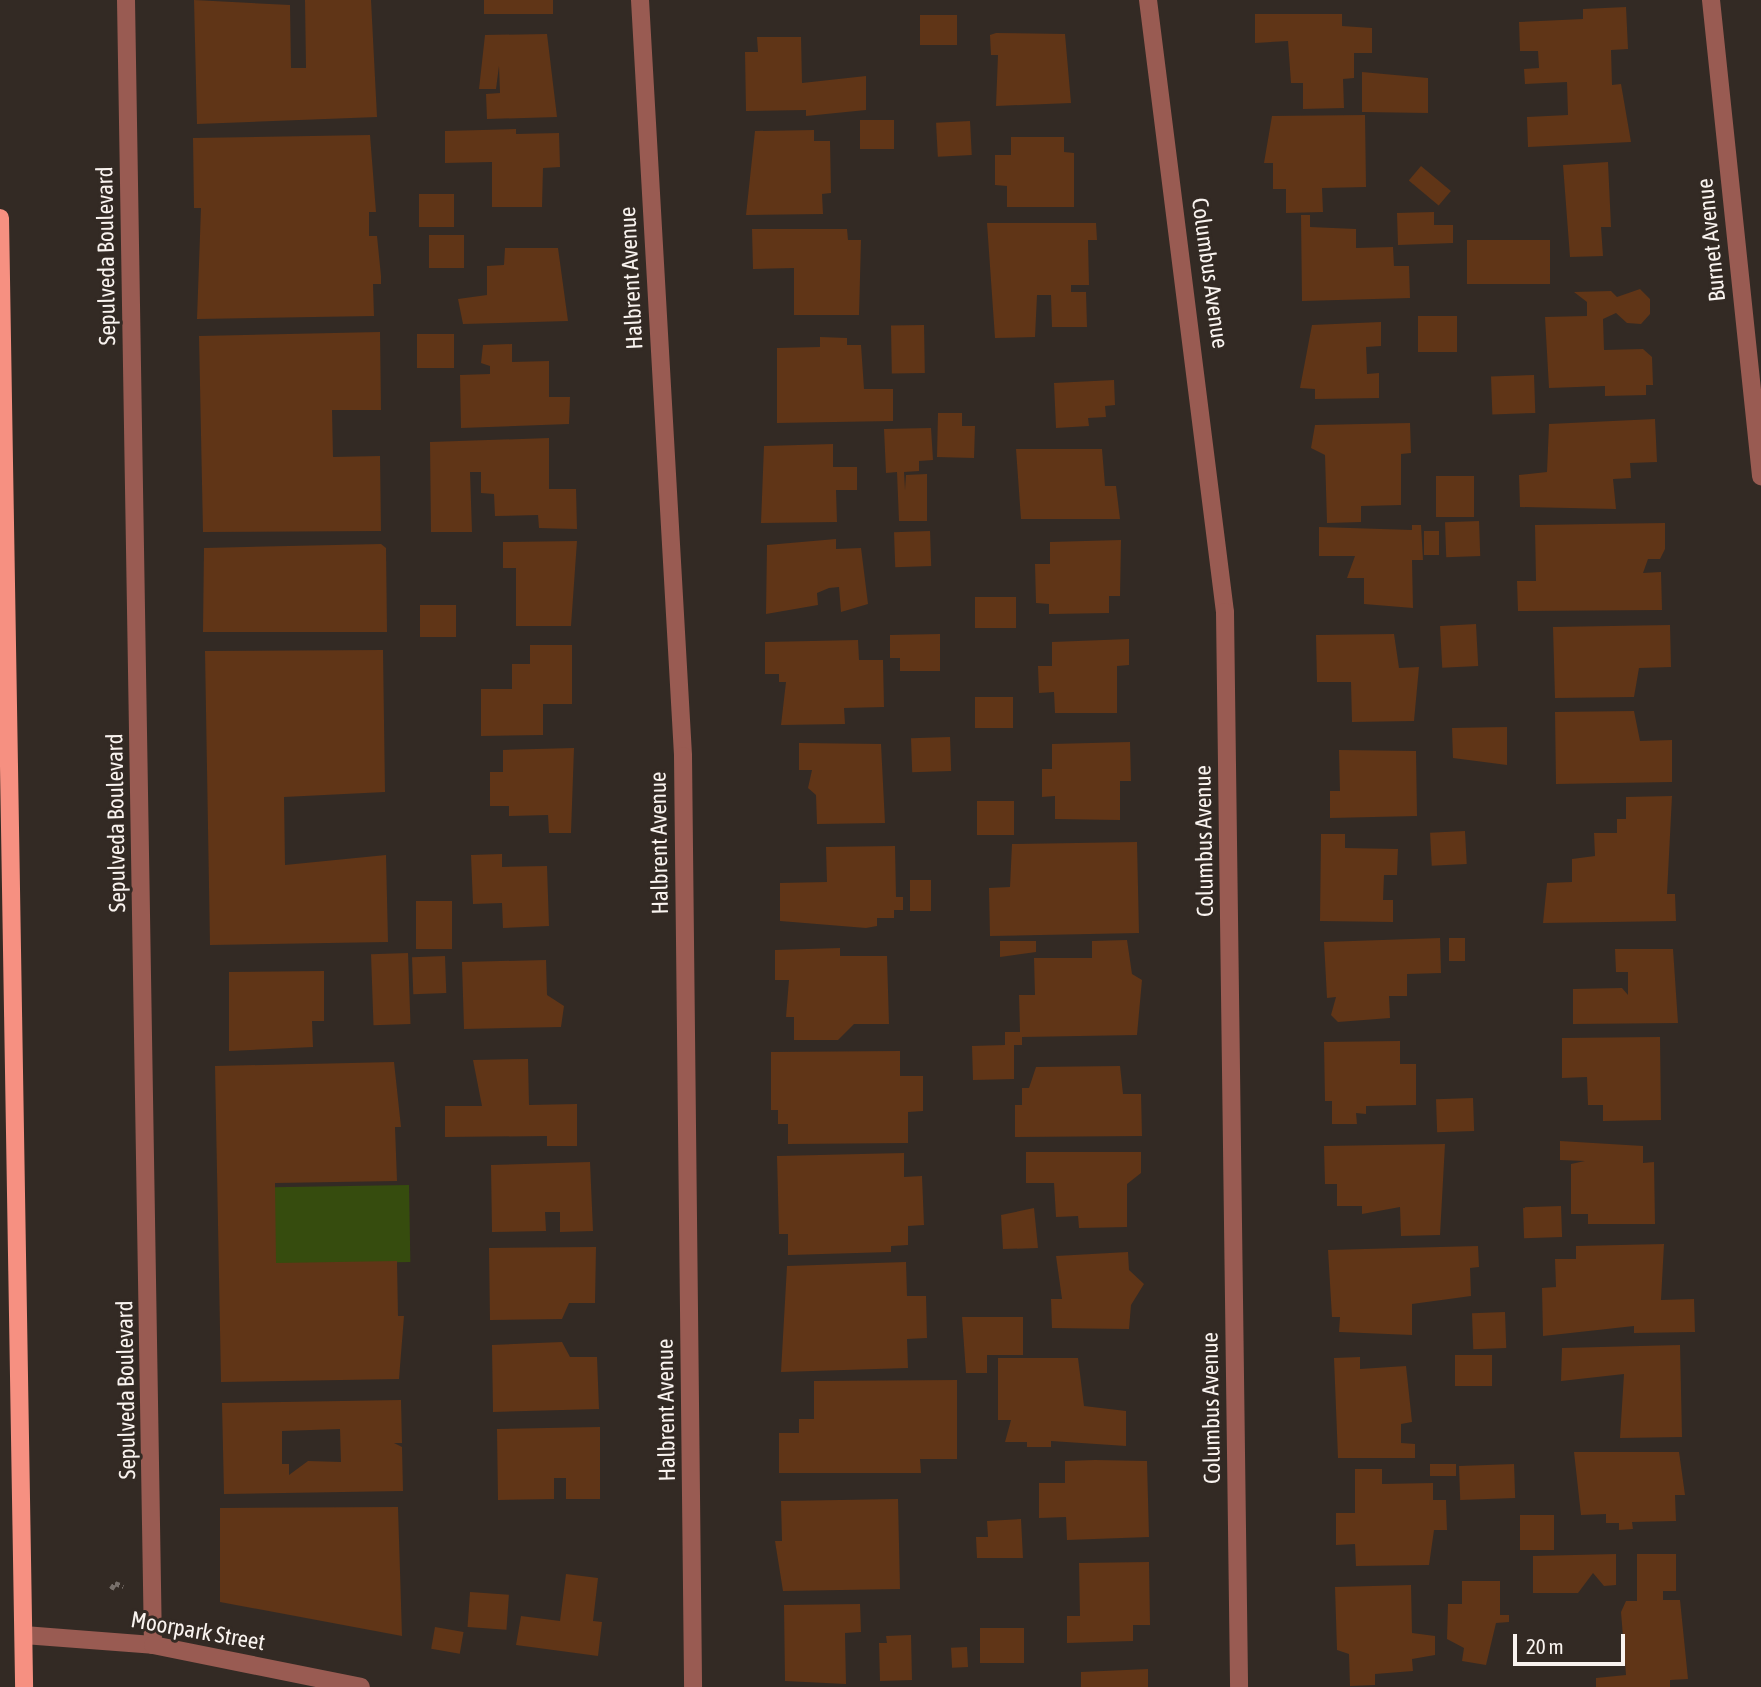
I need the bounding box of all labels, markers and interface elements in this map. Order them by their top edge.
street label: Sepulveda Boulevard [91,166,121,346]
street label: Burnet Avenue [1691,177,1731,303]
street label: Columbus Avenue [1186,196,1234,350]
street label: Halbrent Avenue [613,206,649,350]
street label: Sepulveda Boulevard [101,733,131,913]
street label: Columbus Avenue [1189,765,1219,917]
street label: Halbrent Avenue [644,771,674,915]
street label: Sepulveda Boulevard [111,1300,141,1480]
street label: Columbus Avenue [1196,1332,1226,1484]
street label: Halbrent Avenue [651,1338,681,1482]
street label: Moorpark Street [129,1606,267,1656]
scale bar [1516,1620,1628,1664]
text: 20 m [1526,1634,1564,1658]

